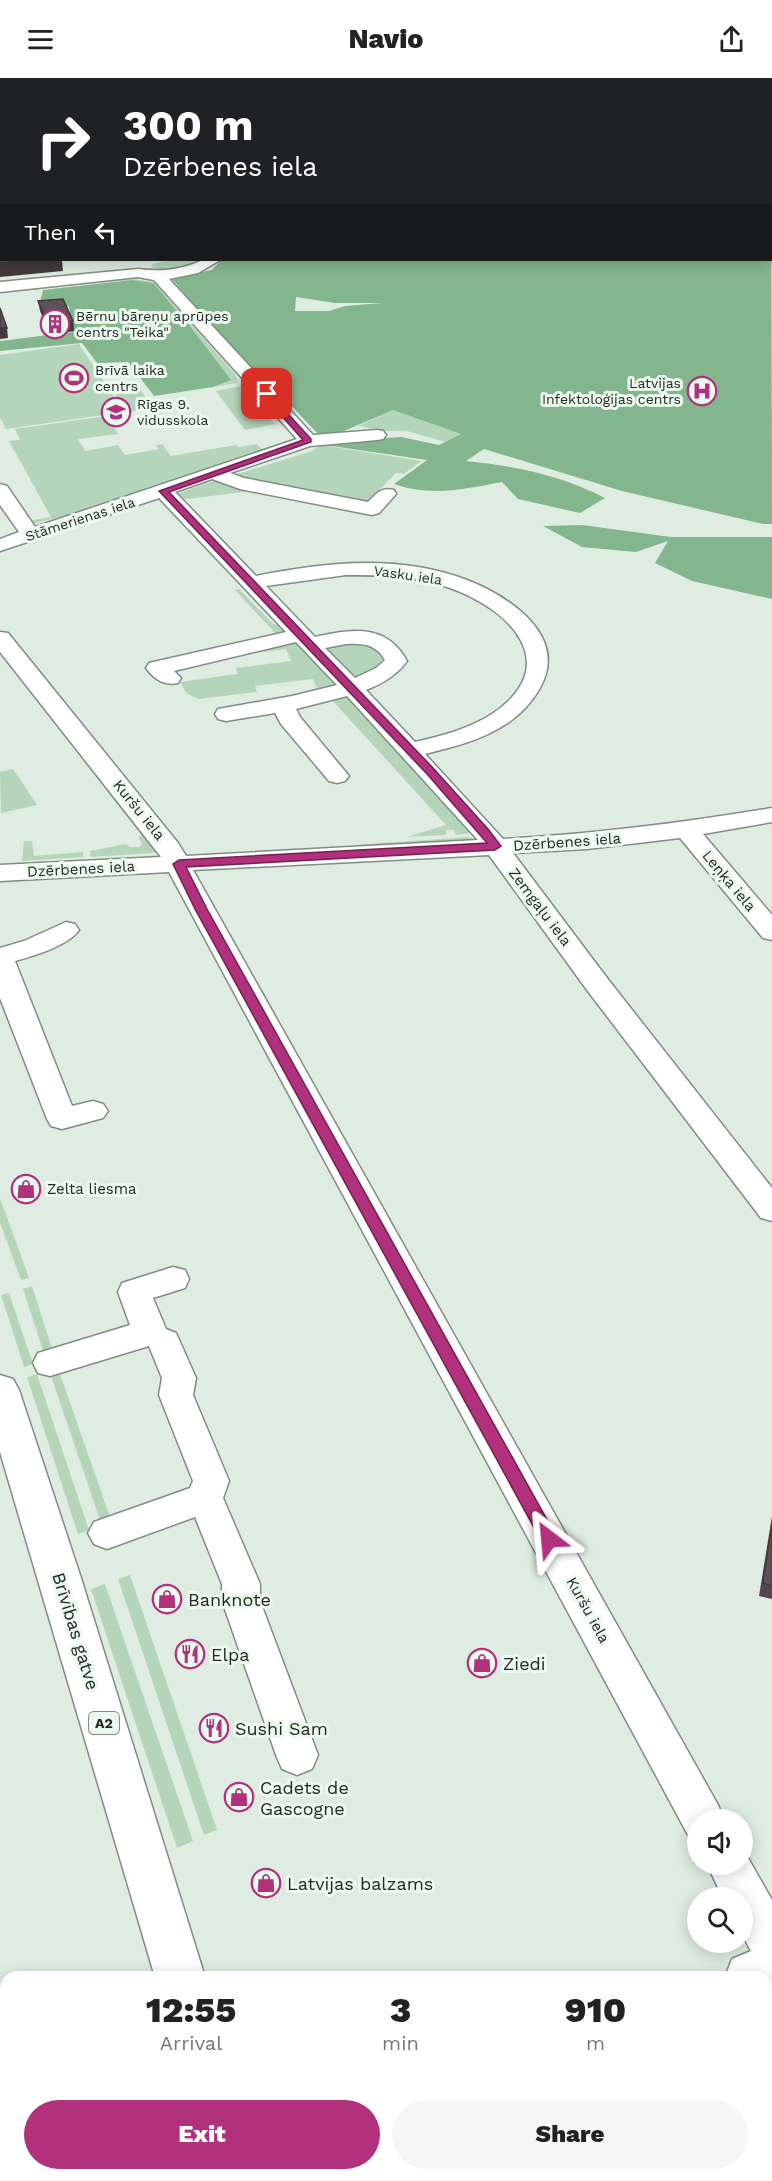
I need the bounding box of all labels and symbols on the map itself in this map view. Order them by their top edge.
building icon: Bērnu bāreņu aprūpes centrs "Teika" [39,308,71,340]
place label: Bērnu bāreņu aprūpes centrs "Teika" [76,308,229,340]
sports icon: Brīvā laika centrs [58,362,90,394]
place label: Brīvā laika centrs [95,362,165,394]
pin [241,368,292,419]
place label: Latvijas Infektoloģijas centrs [542,375,681,407]
hospital icon: Latvijas Infektoloģijas centrs [686,375,718,407]
school or university icon: Rīgas 9. vidusskola [100,396,132,428]
place label: Rīgas 9. vidusskola [137,396,209,428]
street label: Stāmerienas iela [23,494,137,544]
street label: Vasku iela [373,562,443,588]
street label: Kuršu iela [109,776,169,844]
street label: Dzērbenes iela [512,829,622,855]
street label: Leņķa iela [698,847,760,916]
street label: Dzērbenes iela [27,857,136,881]
street label: Zemgaļu iela [505,864,576,950]
shop icon: Zelta liesma [10,1173,42,1205]
place label: Zelta liesma [47,1180,137,1198]
position arrow [517,1507,581,1571]
street label: Brīvības gatve [48,1570,104,1692]
street label: Kuršu iela [563,1574,614,1647]
shop icon: Banknote [151,1583,183,1615]
place label: Banknote [188,1589,271,1610]
restaurant icon: Elpa [174,1638,206,1670]
place label: Elpa [211,1644,249,1665]
shop icon: Ziedi [466,1647,498,1679]
place label: Ziedi [503,1653,546,1674]
road number: A2 [89,1712,119,1734]
restaurant icon: Sushi Sam [198,1712,230,1744]
place label: Sushi Sam [235,1718,328,1739]
place label: Cadets de Gascogne [260,1777,349,1819]
shop icon: Cadets de Gascogne [223,1781,255,1813]
shop icon: Latvijas balzams [250,1867,282,1899]
place label: Latvijas balzams [287,1873,433,1894]

